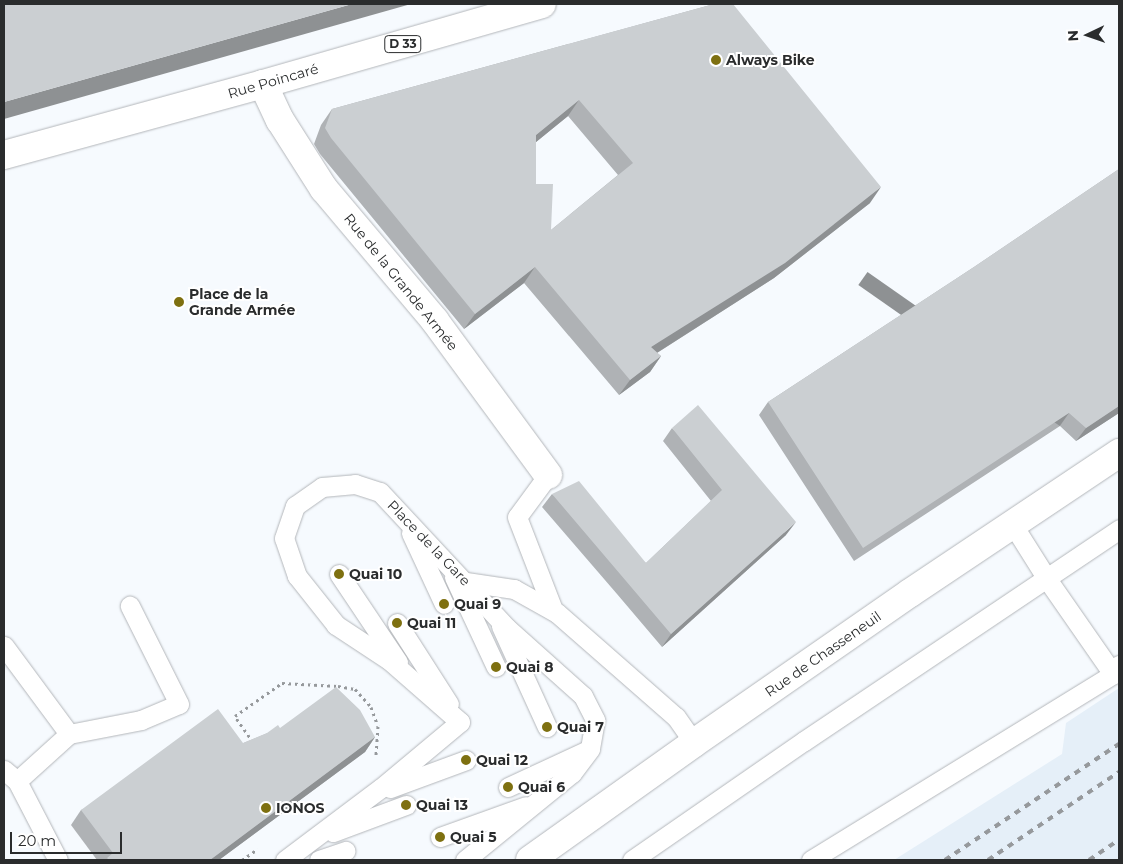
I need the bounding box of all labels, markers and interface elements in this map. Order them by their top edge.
north arrow [1063,10,1113,60]
text: N [1064,30,1082,42]
road number: D 33 [384,34,422,54]
place label: Always Bike [726,52,815,68]
marker: Always Bike [710,54,722,66]
street label: Rue Poincaré [226,60,320,102]
street label: Rue de la Grande Armée [341,210,461,354]
place label: Place de la Grande Armée [189,286,295,318]
marker: Place de la Grande Armée [173,296,185,308]
street label: Place de la Gare [384,497,474,589]
place label: Quai 10 [349,566,402,582]
marker: Quai 10 [333,568,345,580]
place label: Quai 9 [454,596,501,612]
marker: Quai 9 [438,598,450,610]
street label: Rue de Chasseneuil [762,608,884,700]
place label: Quai 11 [407,615,456,631]
marker: Quai 11 [391,617,403,629]
place label: Quai 8 [506,659,553,675]
marker: Quai 8 [490,661,502,673]
place label: Quai 7 [557,719,604,735]
marker: Quai 7 [541,721,553,733]
place label: Quai 12 [476,752,528,768]
marker: Quai 12 [460,754,472,766]
place label: Quai 6 [518,779,565,795]
marker: Quai 6 [502,781,514,793]
place label: Quai 13 [416,797,468,813]
marker: Quai 13 [400,799,412,811]
place label: IONOS [276,800,324,816]
marker: IONOS [260,802,272,814]
scale bar [12,822,125,854]
place label: Quai 5 [450,829,497,845]
text: 20 m [18,831,56,850]
marker: Quai 5 [434,831,446,843]

